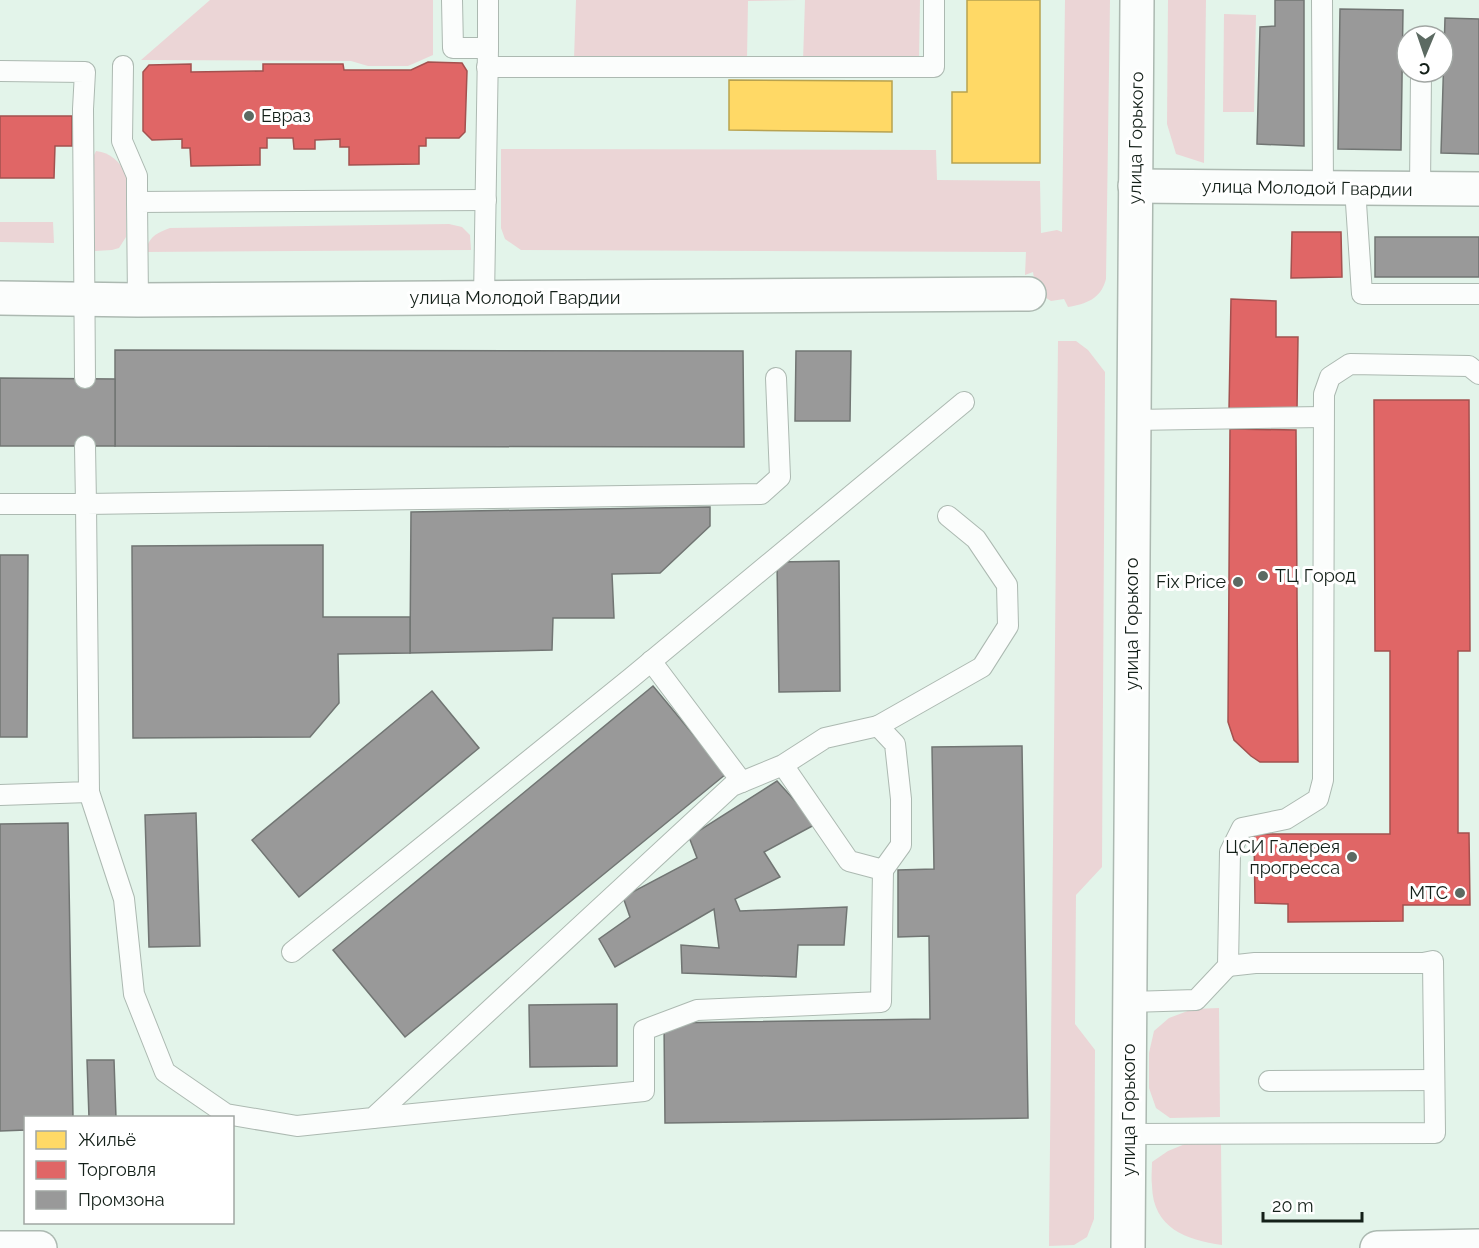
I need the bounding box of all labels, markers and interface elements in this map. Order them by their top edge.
north arrow [1395,24,1455,84]
text: С [1419,59,1430,78]
street label: улица Горького [1124,71,1147,205]
place label: Евраз [261,105,311,126]
marker: Евраз [242,109,256,123]
street label: улица Молодой Гвардии [1201,175,1413,200]
street label: улица Молодой Гвардии [410,287,620,308]
street label: улица Горького [1121,557,1142,690]
place label: ТЦ Город [1275,565,1356,586]
marker: ТЦ Город [1256,569,1270,583]
place label: Fix Price [1156,571,1226,592]
marker: Fix Price [1231,575,1245,589]
place label: ЦСИ Галерея прогресса [1225,836,1340,878]
marker: ЦСИ Галерея прогресса [1345,850,1359,864]
place label: МТС [1409,882,1448,903]
marker: МТС [1453,886,1467,900]
street label: улица Горького [1118,1043,1139,1176]
legend [24,1116,234,1224]
text: Жильё [78,1129,136,1150]
text: Торговля [78,1159,156,1180]
scale bar [1263,1185,1362,1223]
text: Промзона [78,1189,165,1210]
text: 20 m [1272,1195,1314,1216]

